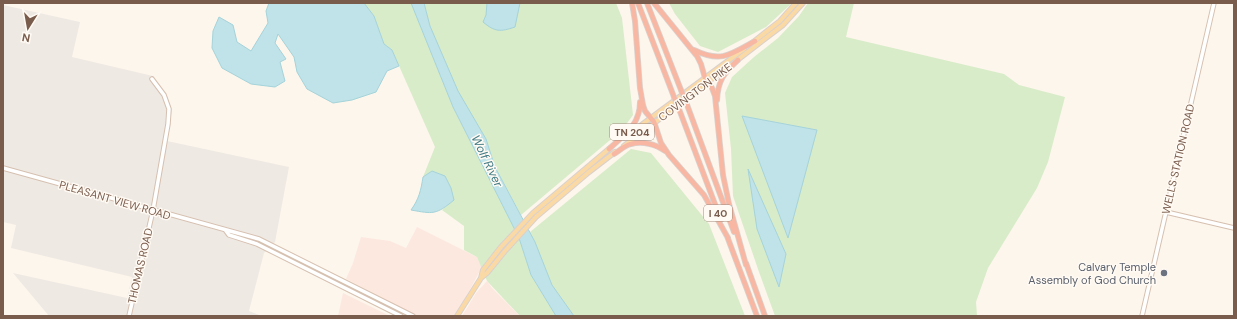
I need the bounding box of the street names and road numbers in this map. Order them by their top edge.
street label: COVINGTON PIKE [655,60,735,124]
street label: WELLS STATION ROAD [1159,102,1198,215]
road number: TN 204 [610,124,654,140]
street label: PLEASANT VIEW ROAD [58,177,173,223]
road number: I 40 [704,205,732,221]
street label: THOMAS ROAD [124,226,156,305]

